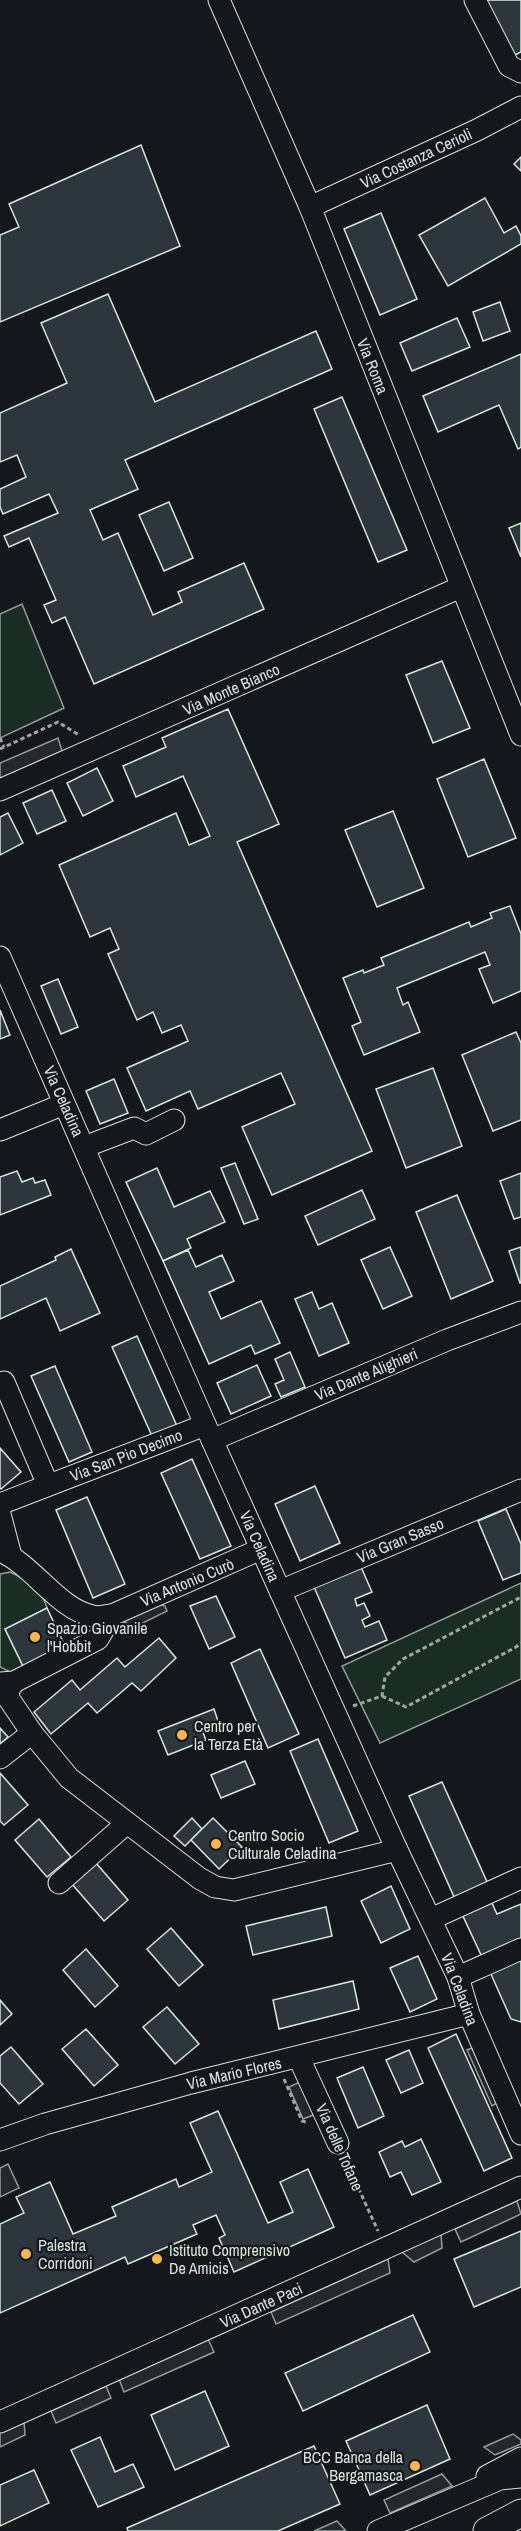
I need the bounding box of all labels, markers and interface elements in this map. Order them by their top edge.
street label: Via Costanza Cerioli [357,122,475,194]
street label: Via Roma [352,335,394,398]
street label: Via Monte Bianco [179,658,283,720]
street label: Via Celadina [39,1062,90,1141]
street label: Via Dante Alighieri [311,1342,421,1406]
street label: Via San Pio Decimo [67,1423,185,1487]
street label: Via Celadina [235,1507,286,1586]
street label: Via Gran Sasso [353,1512,447,1568]
street label: Via Antonio Curò [137,1552,237,1612]
place label: Spazio Giovanile l'Hobbit [47,1617,148,1657]
marker: Spazio Giovanile l'Hobbit [28,1630,42,1644]
place label: Centro per la Terza Età [194,1715,264,1755]
marker: Centro per la Terza Età [175,1728,189,1742]
place label: Centro Socio Culturale Celadina [228,1824,337,1864]
marker: Centro Socio Culturale Celadina [209,1837,223,1851]
street label: Via Celadina [436,1950,484,2029]
street label: Via Mario Flores [184,2051,284,2095]
street label: Via delle Tofane [311,2100,369,2194]
place label: Palestra Corridoni [38,2234,93,2274]
place label: Istituto Comprensivo De Amicis [169,2239,290,2279]
marker: Palestra Corridoni [19,2247,33,2261]
marker: Istituto Comprensivo De Amicis [150,2252,164,2266]
street label: Via Dante Paci [216,2277,306,2333]
place label: BCC Banca della Bergamasca [303,2446,404,2486]
marker: BCC Banca della Bergamasca [408,2459,422,2473]

